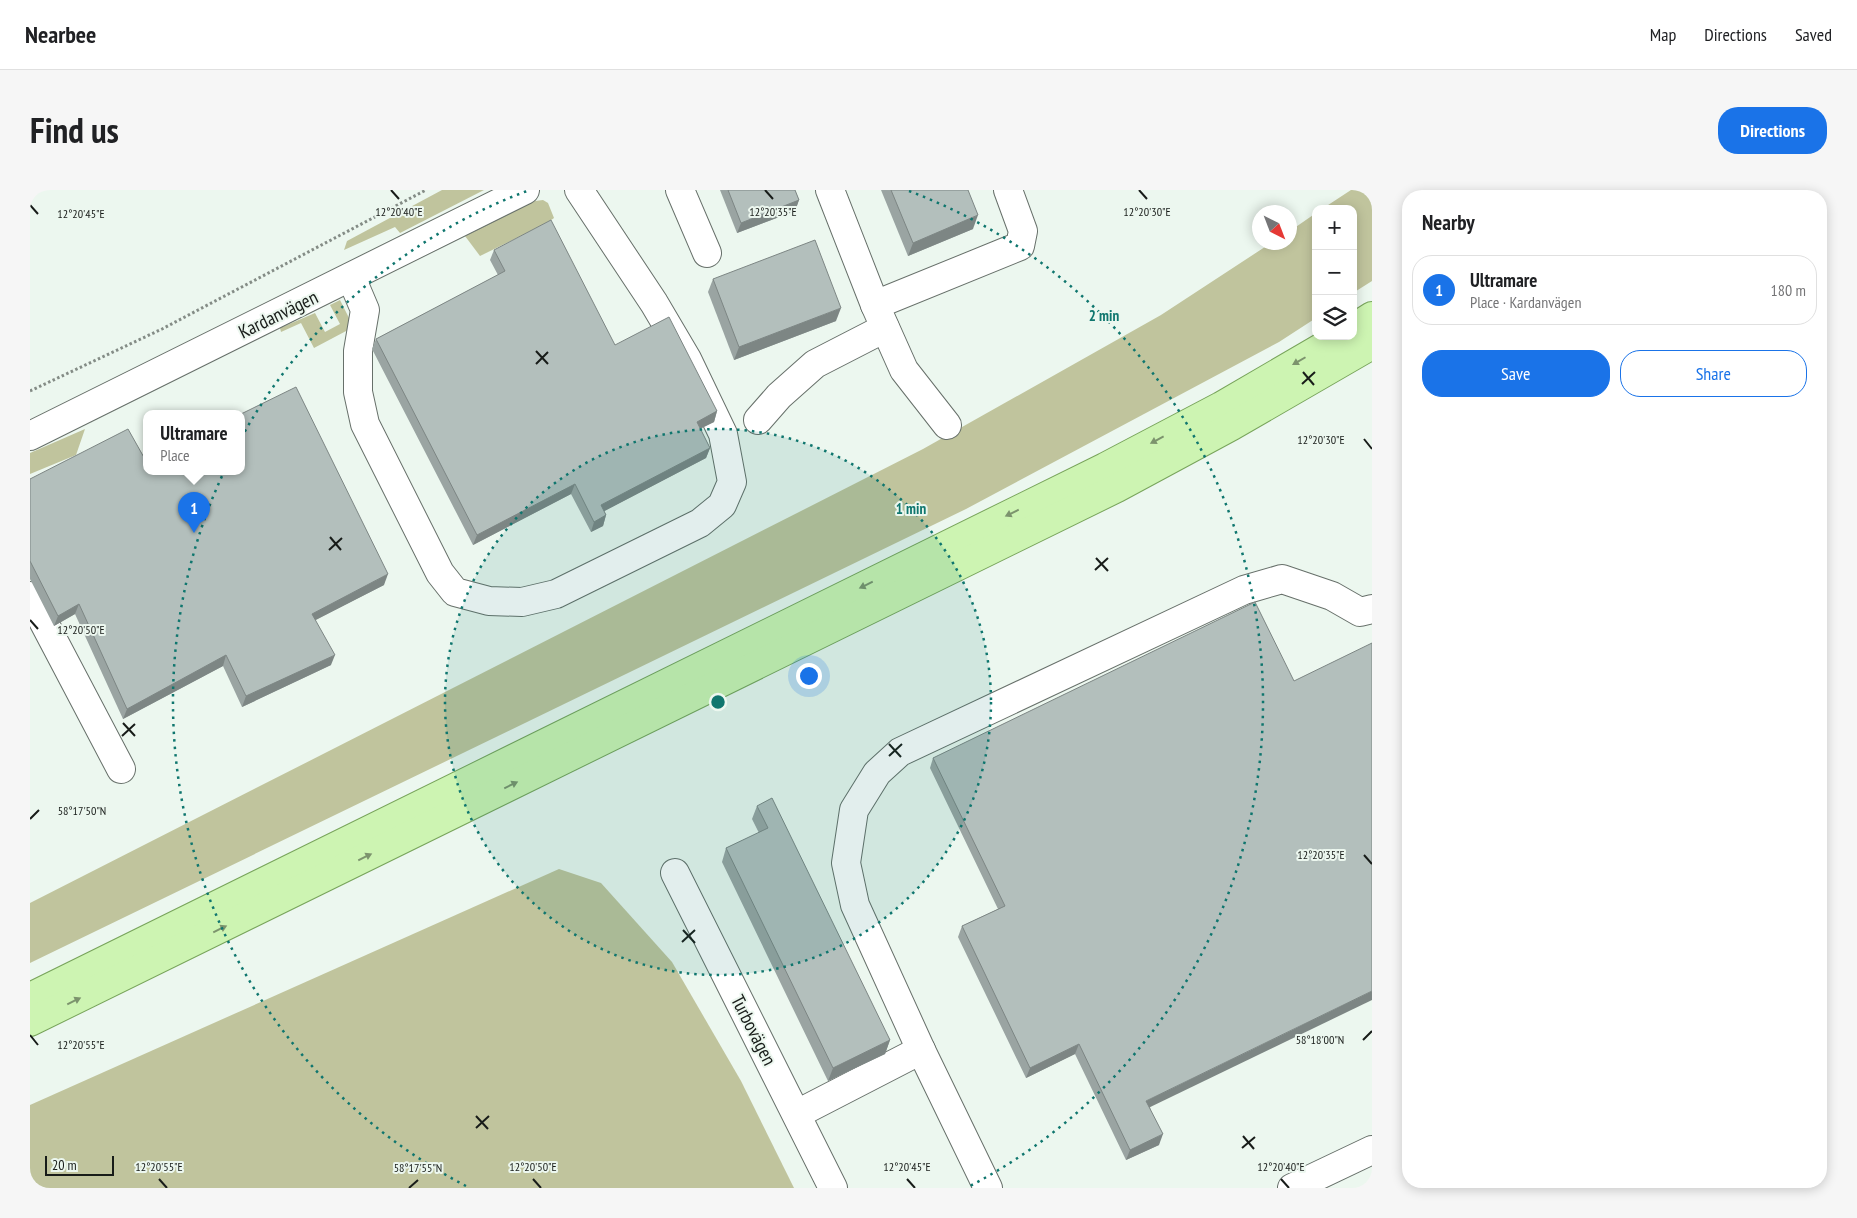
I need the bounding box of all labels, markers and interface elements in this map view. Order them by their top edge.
text: Nearbee [25,19,96,50]
text: Map [1650,23,1676,46]
text: Directions [1704,23,1767,46]
text: Saved [1795,23,1832,46]
text: Find us [30,107,119,153]
button: Directions [1718,107,1827,154]
text: 12°20'40"E [375,204,423,219]
text: 12°20'35"E [749,204,797,219]
text: 12°20'30"E [1123,204,1171,219]
north arrow [1252,205,1297,250]
map controls [1312,205,1357,340]
button: + [1312,205,1357,250]
text: 12°20'45"E [57,206,105,221]
text: Nearby [1422,209,1475,236]
button: − [1312,250,1357,295]
text: Ultramare [1470,268,1538,292]
text: 1 [1435,280,1443,300]
text: 180 m [1771,280,1806,300]
street label: Kardanvägen [234,285,322,343]
text: Place · Kardanvägen [1470,292,1581,312]
button: layers [1312,295,1357,340]
text: 2 min [1089,306,1119,325]
button: Save [1422,350,1610,397]
button: Share [1620,350,1807,397]
one-way arrow [1291,357,1306,365]
popup [143,410,245,475]
text: Ultramare [160,421,228,445]
text: 12°20'30"E [1297,432,1345,447]
one-way arrow [1150,436,1164,444]
text: Place [160,445,190,465]
pin: 1 [178,492,210,533]
text: 1 min [896,499,926,518]
one-way arrow [1005,509,1019,517]
one-way arrow [859,581,873,589]
text: 12°20'50"E [57,622,105,637]
your location [796,663,822,689]
centre of rings [709,693,727,711]
one-way arrow [504,781,518,789]
text: 58°17'50"N [58,803,106,818]
text: 12°20'35"E [1297,847,1345,862]
one-way arrow [358,853,372,861]
one-way arrow [212,925,227,933]
street label: Turbovägen [726,991,782,1069]
one-way arrow [67,997,81,1005]
text: 58°18'00"N [1296,1032,1344,1047]
text: 12°20'55"E [57,1037,105,1052]
scale bar [45,1153,114,1176]
text: 20 m [52,1156,77,1174]
text: 12°20'55"E [135,1159,183,1174]
text: 12°20'50"E [509,1159,557,1174]
text: 12°20'45"E [883,1159,931,1174]
text: 12°20'40"E [1257,1159,1305,1174]
text: 58°17'55"N [394,1160,442,1175]

